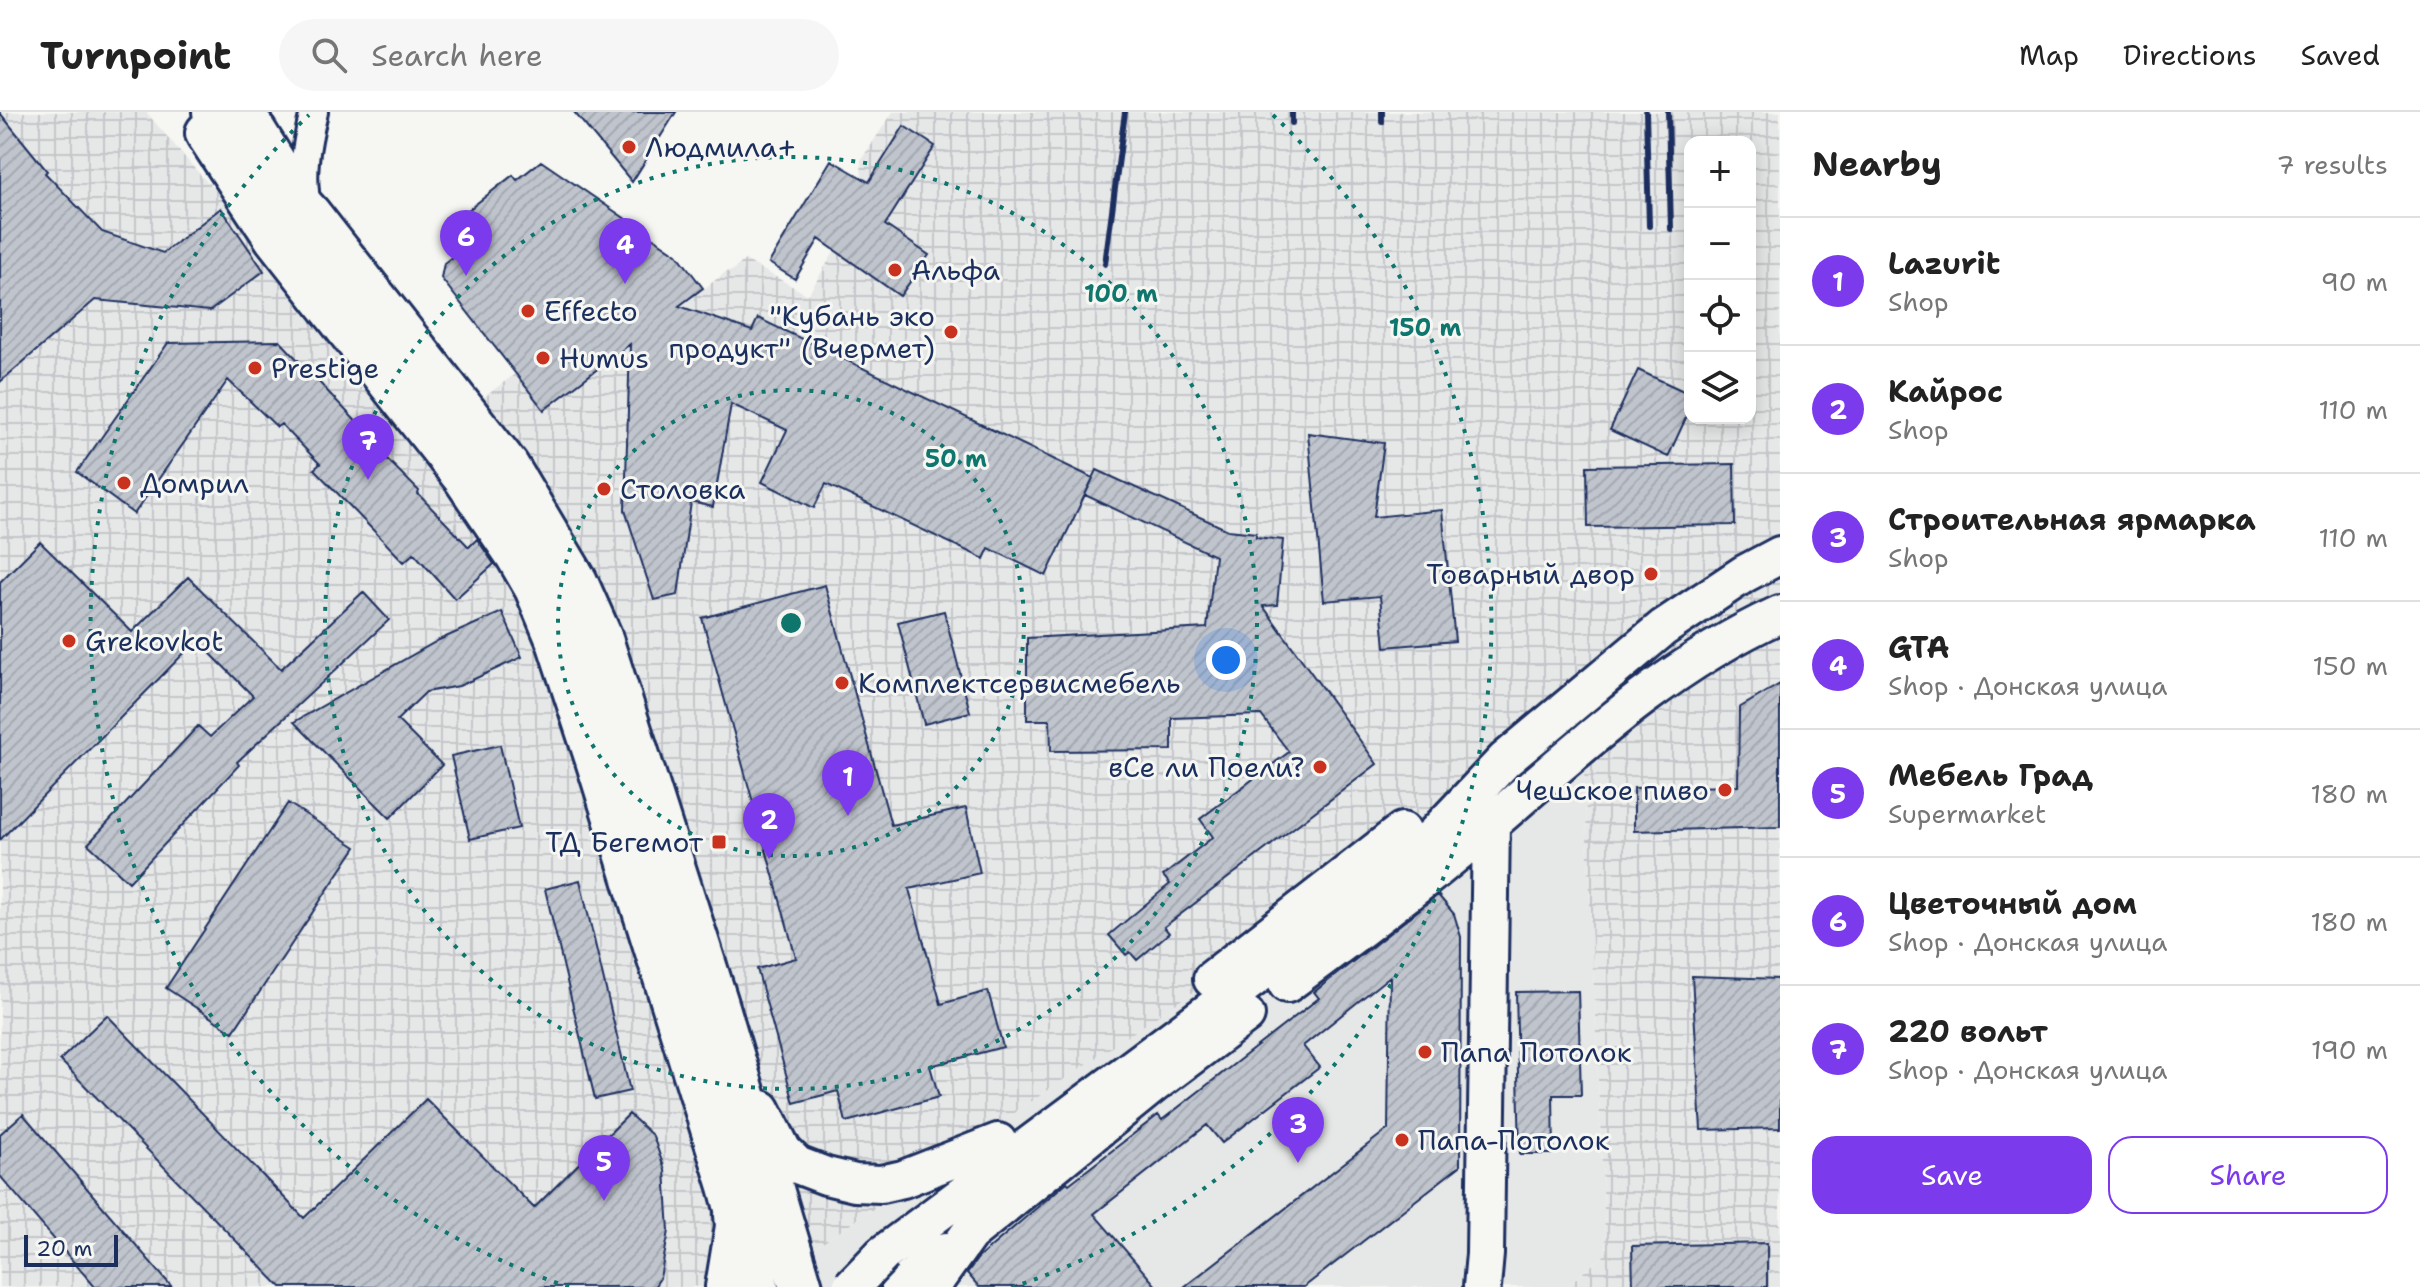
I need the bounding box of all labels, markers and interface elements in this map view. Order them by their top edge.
search box [279,19,839,91]
text: Turnpoint [40,30,231,81]
icon: search [307,33,351,77]
text: Search here [371,35,543,76]
text: Map [2019,36,2079,74]
text: Directions [2123,36,2257,74]
text: Saved [2301,36,2380,74]
place label: Людмила+ [645,128,797,166]
map controls [1684,136,1756,424]
button: + [1684,136,1756,208]
marker: Людмила+ [620,138,638,156]
text: Nearby [1812,141,1942,187]
text: 7 results [2276,147,2388,182]
button: − [1684,208,1756,280]
pin: 6 [440,210,492,276]
pin: 4 [599,218,651,284]
text: Lazurit [1888,243,2000,284]
place label: Альфа [911,251,1000,289]
marker: Альфа [886,261,904,279]
text: 1 [1832,264,1844,299]
text: 90 m [2321,264,2388,299]
text: 100 m [1084,278,1158,310]
button: locate [1684,280,1756,352]
text: Shop [1888,284,1949,319]
place label: Effecto [544,292,638,330]
place label: "Кубань эко продукт" (Вчермет) [668,297,935,367]
marker: Effecto [519,302,537,320]
text: 150 m [1389,312,1461,344]
marker: "Кубань эко продукт" (Вчермет) [942,323,960,341]
place label: Humus [559,339,649,377]
place label: Prestige [271,349,379,387]
marker: Humus [534,349,552,367]
button: layers [1684,352,1756,424]
marker: Prestige [246,359,264,377]
text: Кайрос [1888,371,2003,412]
text: 2 [1829,392,1847,427]
text: 110 m [2318,392,2388,427]
text: Shop [1888,412,1949,447]
pin: 7 [342,414,394,480]
text: 50 m [925,443,987,475]
place label: Домрил [140,464,249,502]
place label: Столовка [620,470,746,508]
marker: Домрил [115,474,133,492]
marker: Столовка [595,480,613,498]
text: Строительная ярмарка [1888,499,2256,540]
text: 3 [1829,520,1847,555]
text: 110 m [2318,520,2388,555]
text: Shop [1888,540,1949,575]
place label: Товарный двор [1426,555,1635,593]
marker: Товарный двор [1642,565,1660,583]
centre of rings [777,609,805,637]
place label: Grekovkot [85,622,223,660]
text: GTA [1888,627,1950,668]
marker: Grekovkot [60,632,78,650]
your location [1206,640,1246,680]
text: 4 [1829,648,1847,683]
text: 150 m [2312,648,2388,683]
place label: Комплектсервисмебель [858,664,1180,702]
text: Shop · Донская улица [1888,668,2167,703]
marker: Комплектсервисмебель [833,674,851,692]
place label: вСе ли Поели? [1108,748,1304,786]
pin: 1 [822,750,874,816]
text: Мебель Град [1888,755,2093,796]
marker: вСе ли Поели? [1311,758,1329,776]
place label: Чешское пиво [1516,771,1709,809]
text: 5 [1830,776,1846,811]
text: 180 m [2310,776,2388,811]
marker: Чешское пиво [1716,781,1734,799]
pin: 2 [743,793,795,859]
text: Supermarket [1888,796,2046,831]
place label: ТД Бегемот [545,823,704,861]
marker: ТД Бегемот [710,833,728,851]
text: Цветочный дом [1888,883,2137,924]
text: 6 [1829,904,1847,939]
text: 180 m [2310,904,2388,939]
text: Shop · Донская улица [1888,924,2167,959]
text: 220 вольт [1888,1011,2048,1052]
text: 7 [1829,1032,1847,1067]
text: 190 m [2311,1032,2388,1067]
place label: Папа Потолок [1441,1033,1632,1071]
marker: Папа Потолок [1416,1043,1434,1061]
text: Shop · Донская улица [1888,1052,2167,1087]
pin: 3 [1272,1097,1324,1163]
place label: Папа-Потолок [1418,1121,1610,1159]
marker: Папа-Потолок [1393,1131,1411,1149]
pin: 5 [578,1135,630,1201]
button: Save [1812,1136,2092,1214]
button: Share [2108,1136,2388,1214]
scale bar [24,1231,118,1267]
text: 20 m [36,1234,93,1263]

